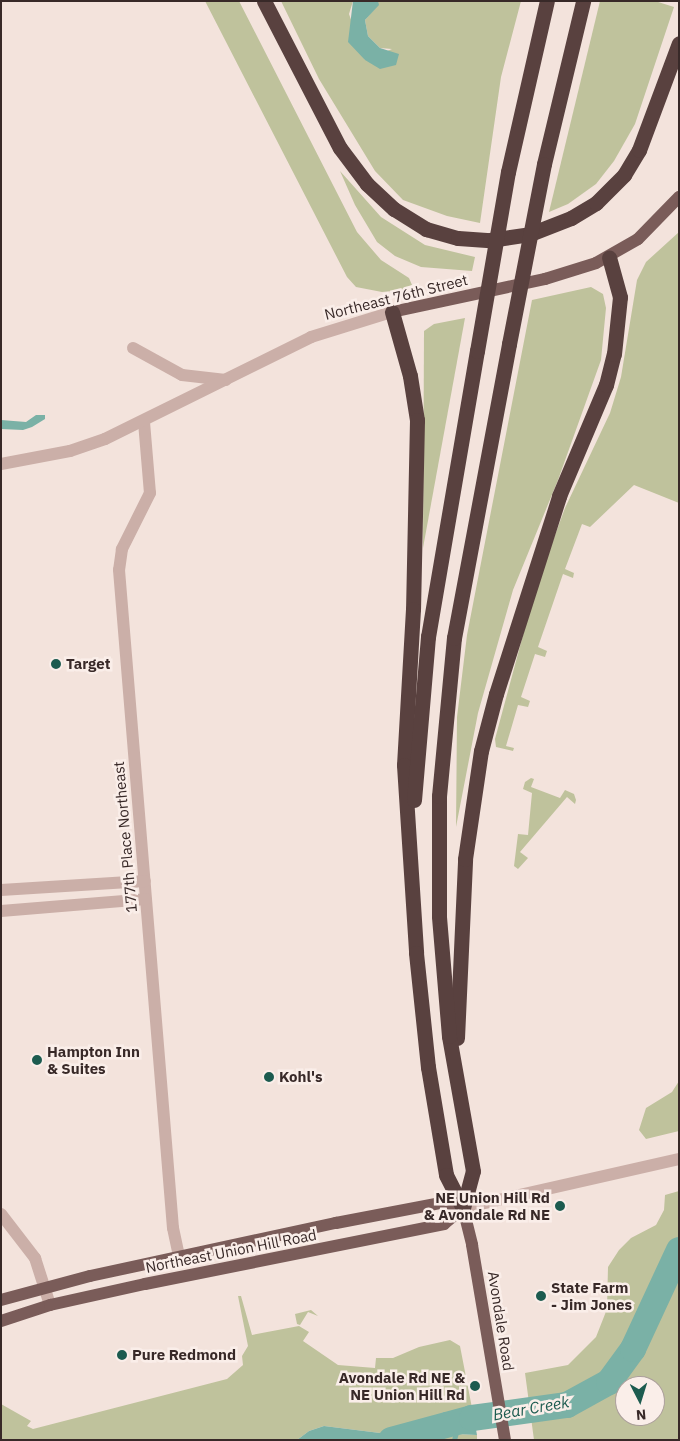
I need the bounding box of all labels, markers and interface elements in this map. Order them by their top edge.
street label: Northeast 76th Street [322,270,470,324]
place label: Target [66,655,110,673]
marker: Target [50,658,62,670]
street label: 177th Place Northeast [109,761,141,913]
place label: Hampton Inn & Suites [47,1042,140,1077]
marker: Hampton Inn & Suites [31,1054,43,1066]
place label: Kohl's [279,1068,323,1086]
marker: Kohl's [263,1071,275,1083]
place label: NE Union Hill Rd & Avondale Rd NE [424,1188,550,1223]
marker: NE Union Hill Rd & Avondale Rd NE [554,1200,566,1212]
street label: Northeast Union Hill Road [144,1226,318,1276]
street label: Avondale Road [484,1270,518,1372]
place label: State Farm - Jim Jones [551,1278,632,1313]
marker: State Farm - Jim Jones [535,1290,547,1302]
place label: Pure Redmond [132,1346,236,1364]
marker: Pure Redmond [116,1349,128,1361]
place label: Avondale Rd NE & NE Union Hill Rd [339,1368,465,1403]
north arrow [615,1376,665,1426]
marker: Avondale Rd NE & NE Union Hill Rd [469,1380,481,1392]
water label: Bear Creek [491,1392,571,1424]
text: N [635,1406,647,1424]

